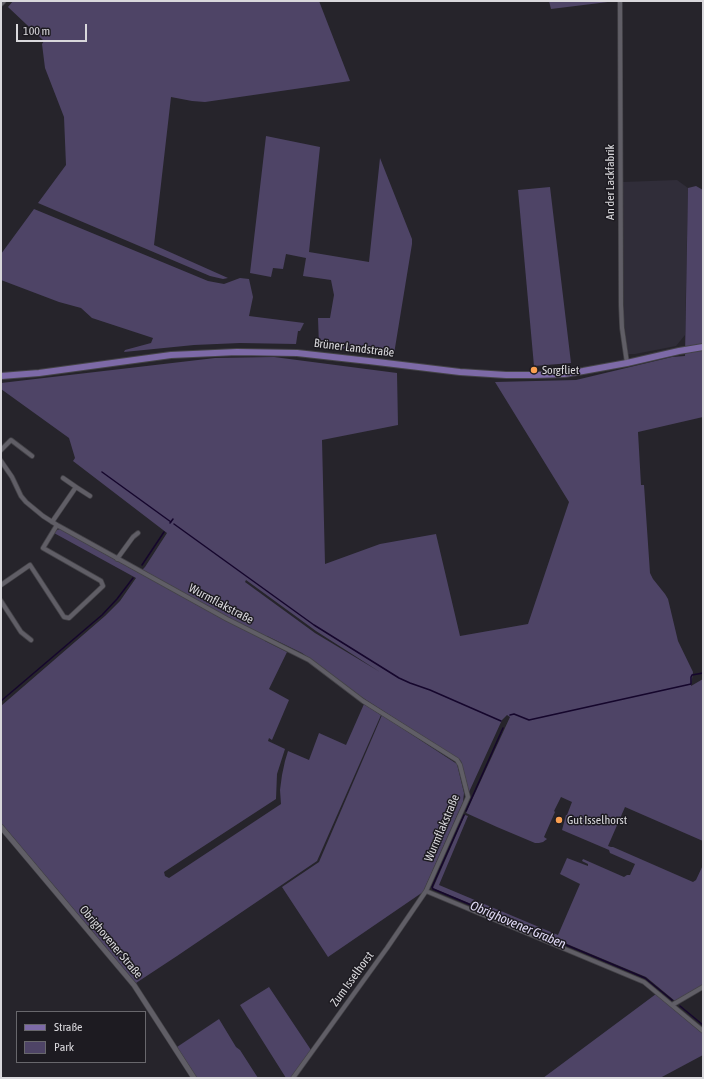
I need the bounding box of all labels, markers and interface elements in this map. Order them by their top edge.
scale bar [18,16,89,42]
text: 100 m [23,24,50,38]
street label: An der Lackfabrik [603,144,617,220]
street label: Brüner Landstraße [313,336,395,360]
place label: Sorgfliet [542,363,579,377]
marker: Sorgfliet [529,365,539,375]
street label: Wurmflakstraße [186,581,256,627]
street label: Wurmflakstraße [421,792,463,864]
place label: Gut Isselhorst [567,813,627,827]
marker: Gut Isselhorst [554,815,564,825]
water label: Obrighovener Graben [468,898,568,952]
street label: Obrighovener Straße [76,903,146,981]
street label: Zum Isselhorst [327,949,377,1009]
legend [16,1011,146,1063]
text: Straße [54,1020,82,1034]
text: Park [54,1040,74,1054]

